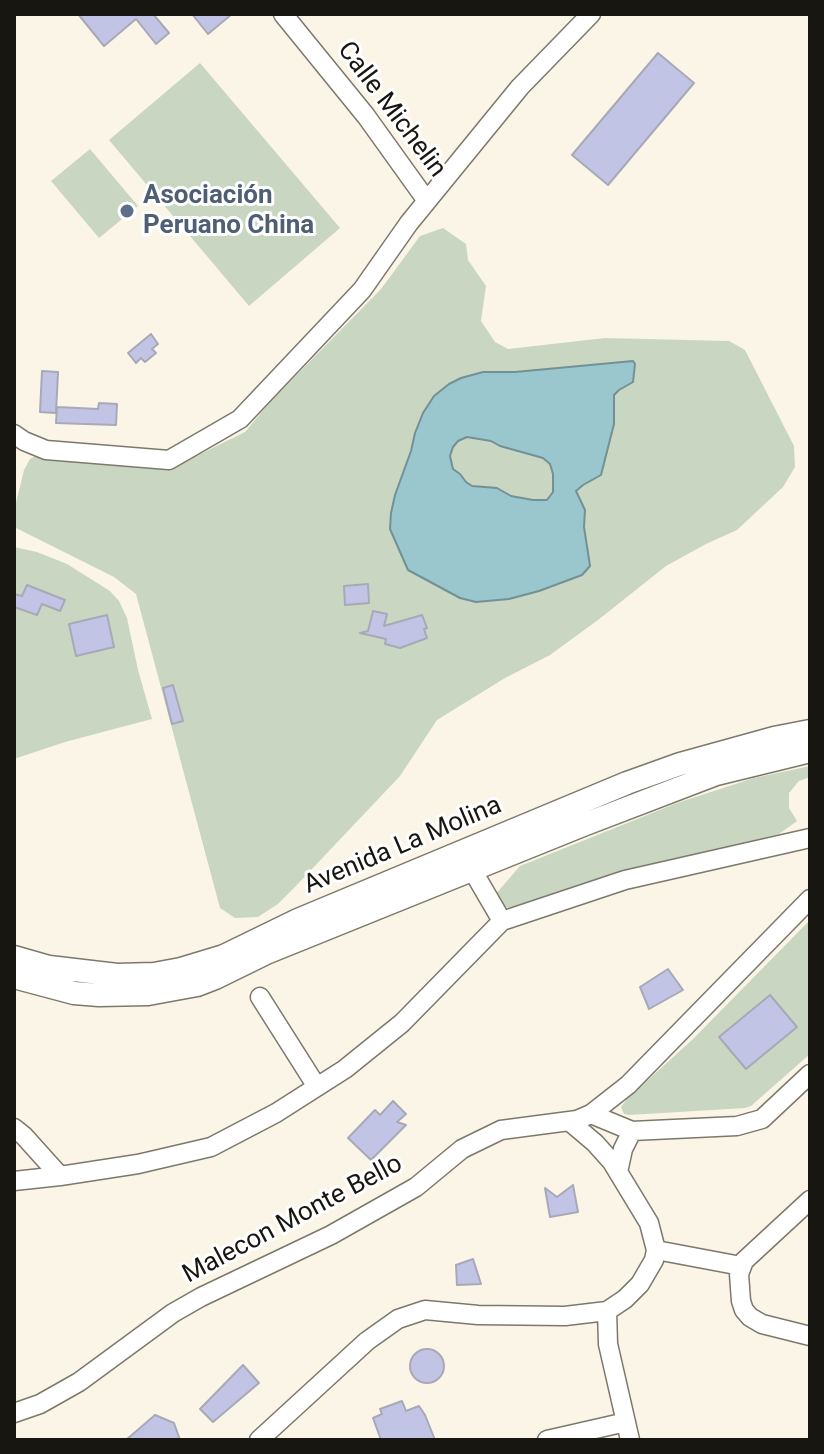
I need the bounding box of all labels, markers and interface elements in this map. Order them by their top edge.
street label: Calle Michelin [330,36,452,184]
place label: Asociación Peruano China [143,180,314,242]
marker: Asociación Peruano China [118,202,136,220]
street label: Avenida La Molina [299,790,507,902]
street label: Malecon Monte Bello [178,1149,408,1291]

